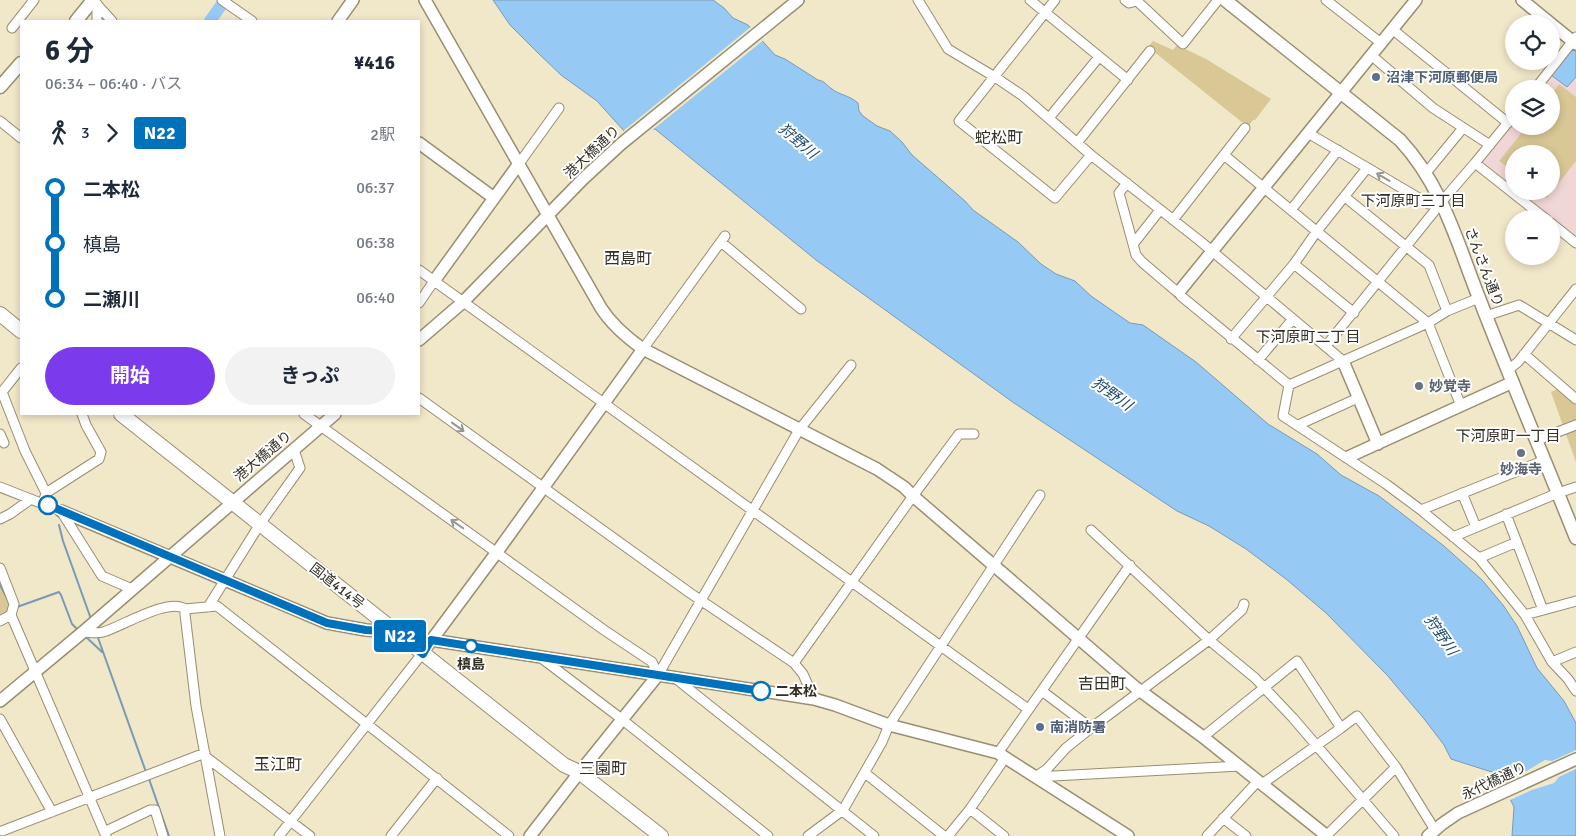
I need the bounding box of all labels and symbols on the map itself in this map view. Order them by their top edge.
place label: 沼津下河原郵便局 [1386,69,1498,86]
marker: 沼津下河原郵便局 [1370,71,1382,83]
water label: 狩野川 [775,120,823,164]
street label: 港大橋通り [561,122,623,182]
district label: 蛇松町 [975,128,1023,148]
one-way arrow [1377,172,1391,182]
district label: 下河原町三丁目 [1360,192,1466,210]
street label: さんさん通り [1461,225,1507,309]
district label: 西島町 [604,249,652,269]
district label: 下河原町二丁目 [1255,328,1361,346]
water label: 狩野川 [1088,374,1137,415]
place label: 妙覚寺 [1429,378,1471,395]
marker: 妙覚寺 [1413,380,1425,392]
one-way arrow [451,422,465,432]
street label: 港大橋通り [231,427,295,485]
district label: 下河原町一丁目 [1455,427,1561,445]
marker: 妙海寺 [1515,447,1527,459]
place label: 妙海寺 [1500,461,1542,478]
unlabelled marker [38,495,58,515]
one-way arrow [450,519,464,529]
street label: 国道414号 [306,559,368,613]
water label: 狩野川 [1421,611,1462,660]
line badge: N22 [371,620,429,652]
marker: 槙島 [464,639,478,653]
place label: 槙島 [457,656,485,673]
district label: 吉田町 [1078,674,1126,694]
marker: 二本松 [751,681,771,701]
place label: 二本松 [775,683,817,700]
place label: 南消防署 [1050,719,1106,736]
marker: 南消防署 [1034,721,1046,733]
district label: 玉江町 [254,755,302,775]
district label: 三園町 [579,759,627,779]
street label: 永代橋通り [1459,759,1529,803]

